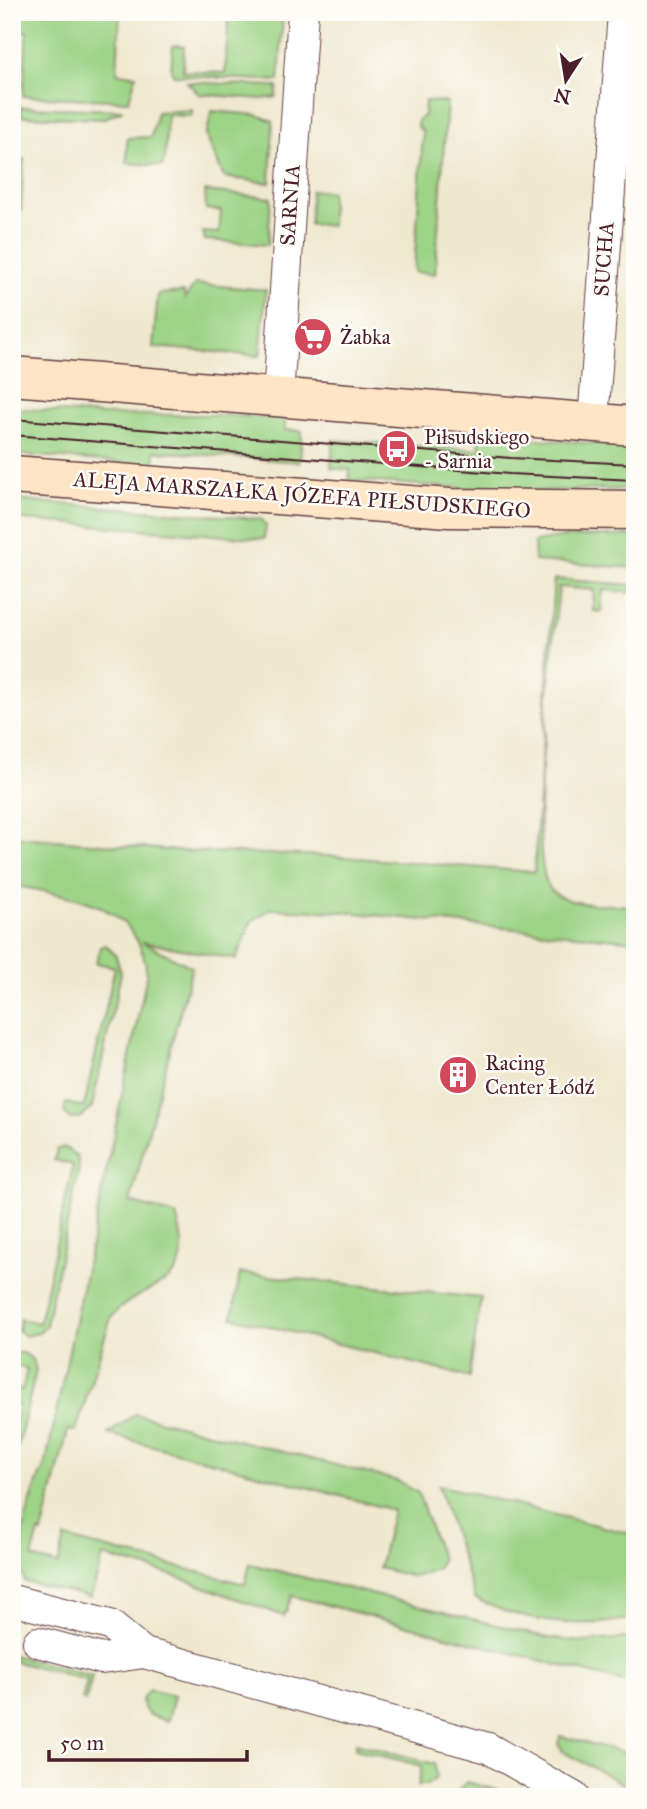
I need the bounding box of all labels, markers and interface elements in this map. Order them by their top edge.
north arrow [532,46,602,116]
text: N [552,83,573,109]
street label: SARNIA [274,163,306,247]
street label: SUCHA [588,221,620,297]
supermarket icon: Żabka [292,316,334,358]
place label: Żabka [340,324,391,350]
place label: Piłsudskiego - Sarnia [424,424,529,474]
bus stop icon: Piłsudskiego - Sarnia [376,428,418,470]
street label: ALEJA MARSZAŁKA JÓZEFA PIŁSUDSKIEGO [71,465,532,524]
place label: Racing Center Łódź [485,1050,595,1100]
building icon: Racing Center Łódź [437,1054,479,1096]
scale bar [49,1718,247,1762]
text: 50 m [60,1730,105,1756]

